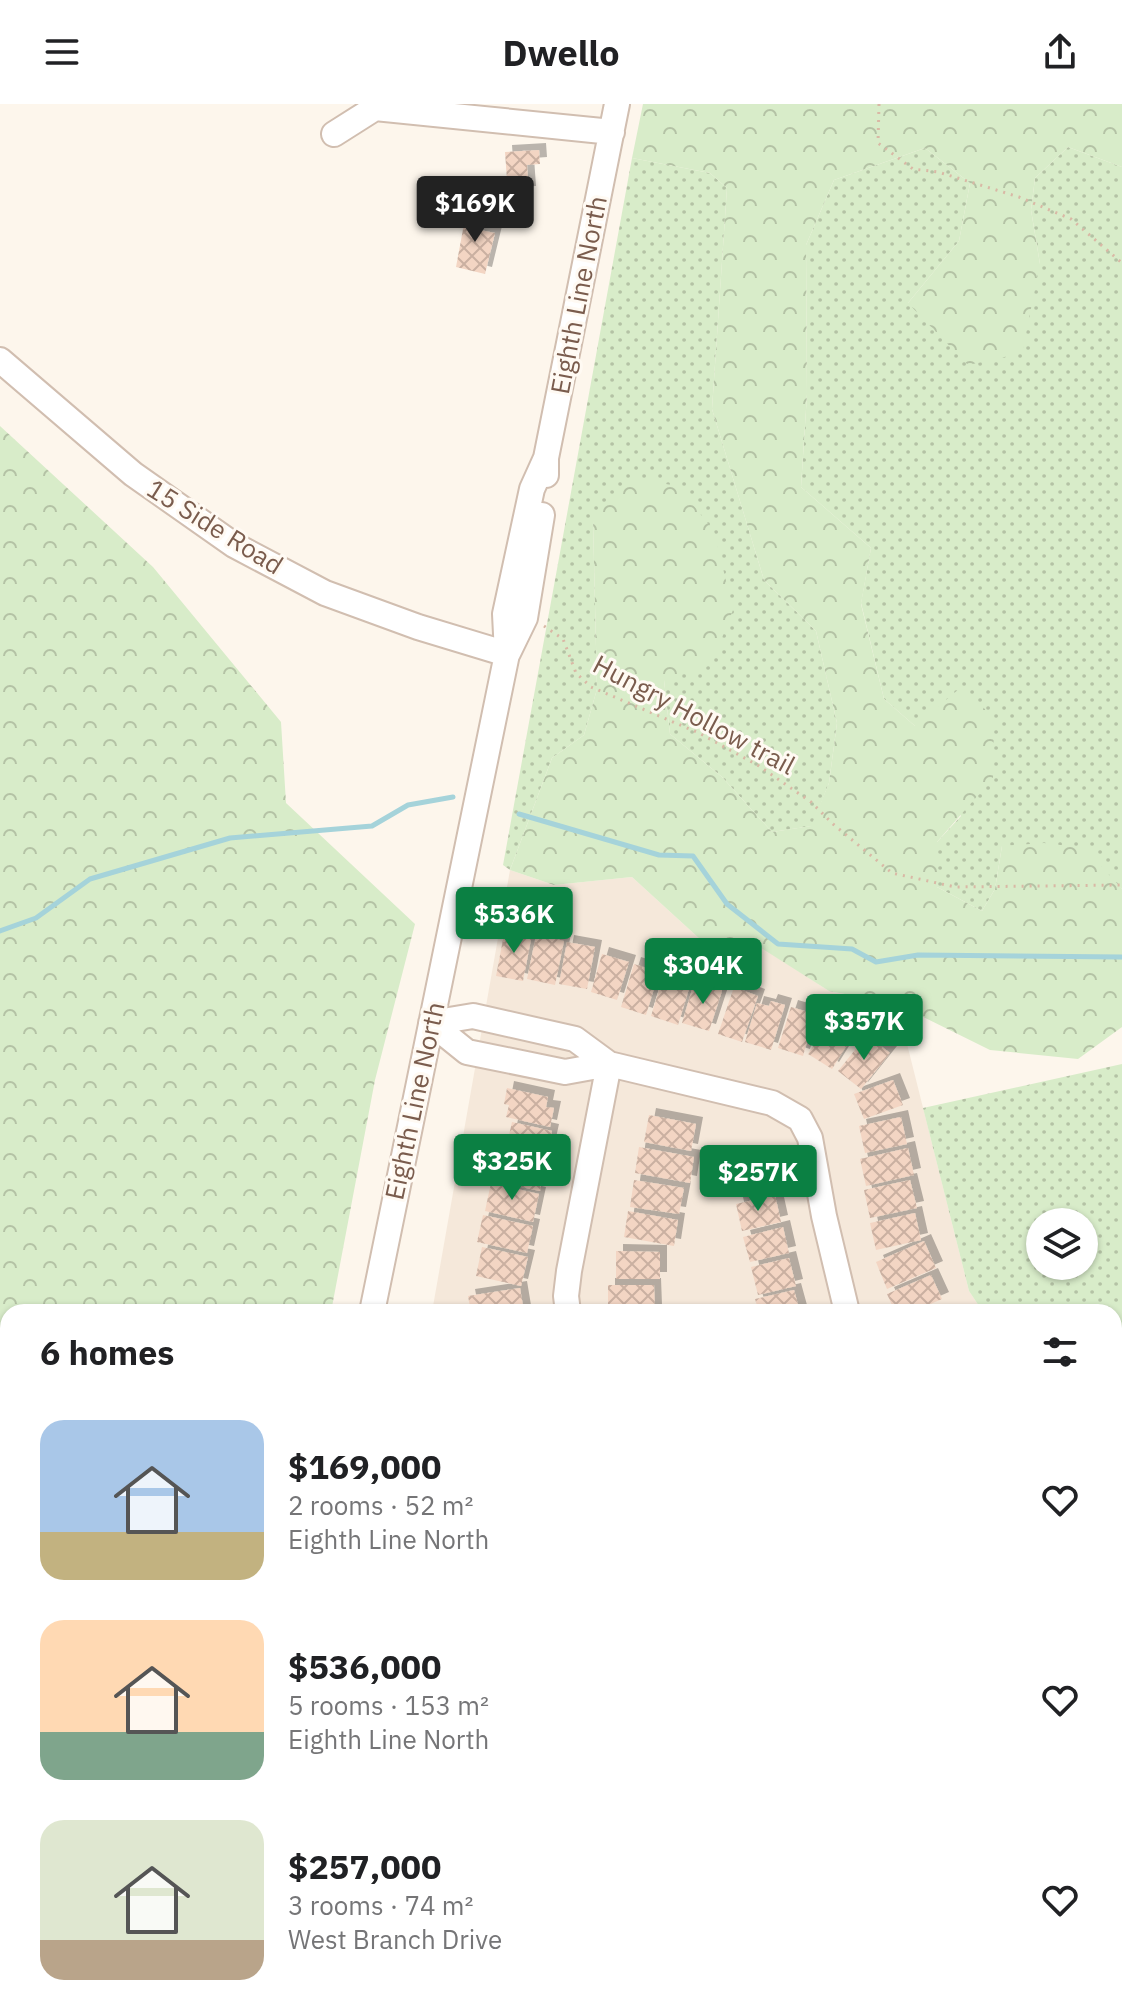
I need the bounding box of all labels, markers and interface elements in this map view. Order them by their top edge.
text: Dwello [502,29,620,76]
icon: menu [40,30,84,74]
icon: share [1038,30,1082,74]
pin: $169K [419,176,531,244]
text: $169K [435,185,515,219]
street label: Eighth Line North [542,193,614,397]
street label: 15 Side Road [141,471,290,581]
street label: Hungry Hollow trail [588,647,801,782]
pin: $536K [458,887,570,955]
text: $536K [474,896,554,930]
pin: $304K [647,938,759,1006]
text: $304K [663,947,743,981]
pin: $357K [808,994,920,1062]
street label: Eighth Line North [376,999,452,1203]
text: $357K [824,1003,904,1037]
pin: $325K [456,1134,568,1202]
text: $325K [472,1143,552,1177]
pin: $257K [702,1145,814,1213]
text: $257K [718,1154,798,1188]
map controls [1026,1208,1098,1280]
button: layers [1026,1208,1098,1280]
text: 6 homes [40,1330,175,1374]
icon: filters [1038,1330,1082,1374]
text: $169,000 [288,1444,441,1488]
icon: home [104,1452,200,1548]
icon: heart [1038,1478,1082,1522]
text: 2 rooms · 52 m² [288,1488,473,1522]
text: Eighth Line North [288,1522,489,1556]
text: $536,000 [288,1644,441,1688]
icon: home [104,1652,200,1748]
icon: heart [1038,1678,1082,1722]
text: 5 rooms · 153 m² [288,1688,489,1722]
text: Eighth Line North [288,1722,489,1756]
text: $257,000 [288,1844,441,1888]
icon: home [104,1852,200,1948]
icon: heart [1038,1878,1082,1922]
text: 3 rooms · 74 m² [288,1888,473,1922]
text: West Branch Drive [288,1922,502,1956]

